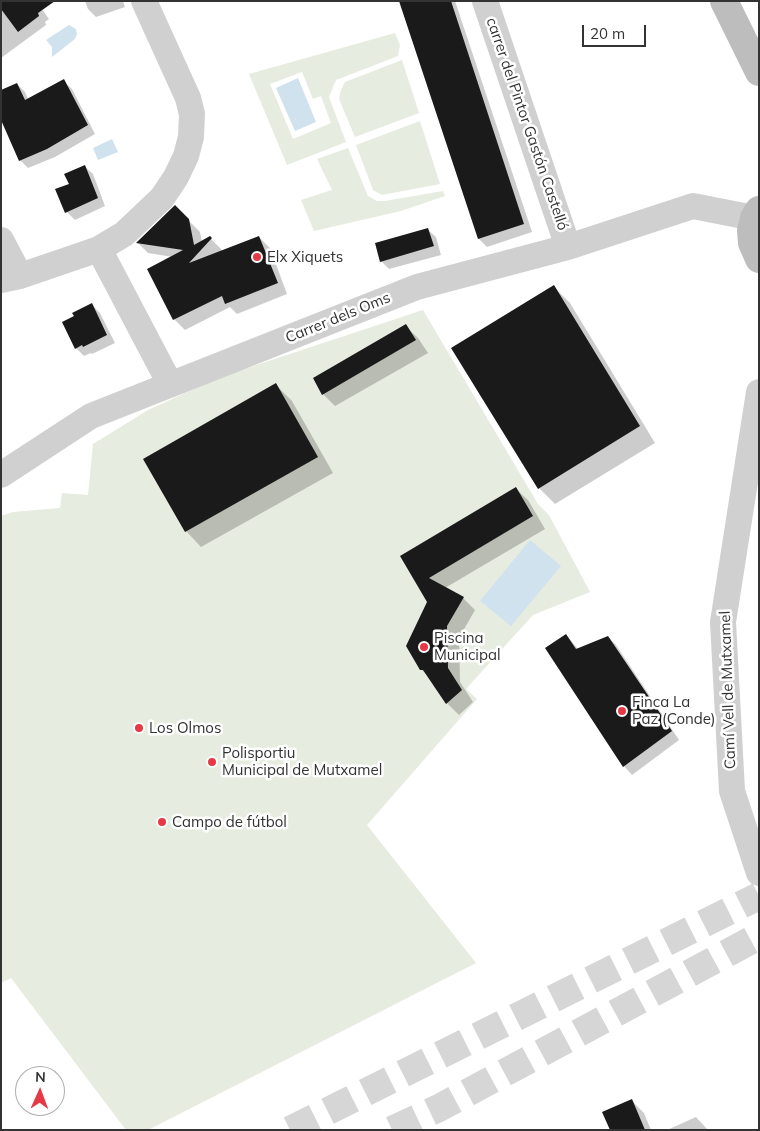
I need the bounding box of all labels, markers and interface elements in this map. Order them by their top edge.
street label: carrer del Pintor Gastón Castelló [482,15,572,233]
scale bar [585,15,649,47]
text: 20 m [590,24,625,43]
place label: Elx Xiquets [267,248,343,266]
marker: Elx Xiquets [251,251,263,263]
street label: Carrer dels Oms [283,289,393,347]
street label: Camí Vell de Mutxamel [716,611,740,769]
place label: Piscina Municipal [434,629,500,664]
marker: Piscina Municipal [418,641,430,653]
place label: Finca La Paz (Conde) [632,693,716,728]
marker: Finca La Paz (Conde) [616,705,628,717]
place label: Los Olmos [149,719,221,737]
marker: Los Olmos [133,722,145,734]
place label: Polisportiu Municipal de Mutxamel [222,744,382,779]
marker: Polisportiu Municipal de Mutxamel [206,756,218,768]
place label: Campo de fútbol [172,813,287,831]
marker: Campo de fútbol [156,816,168,828]
north arrow [15,1066,65,1116]
text: N [35,1068,46,1086]

